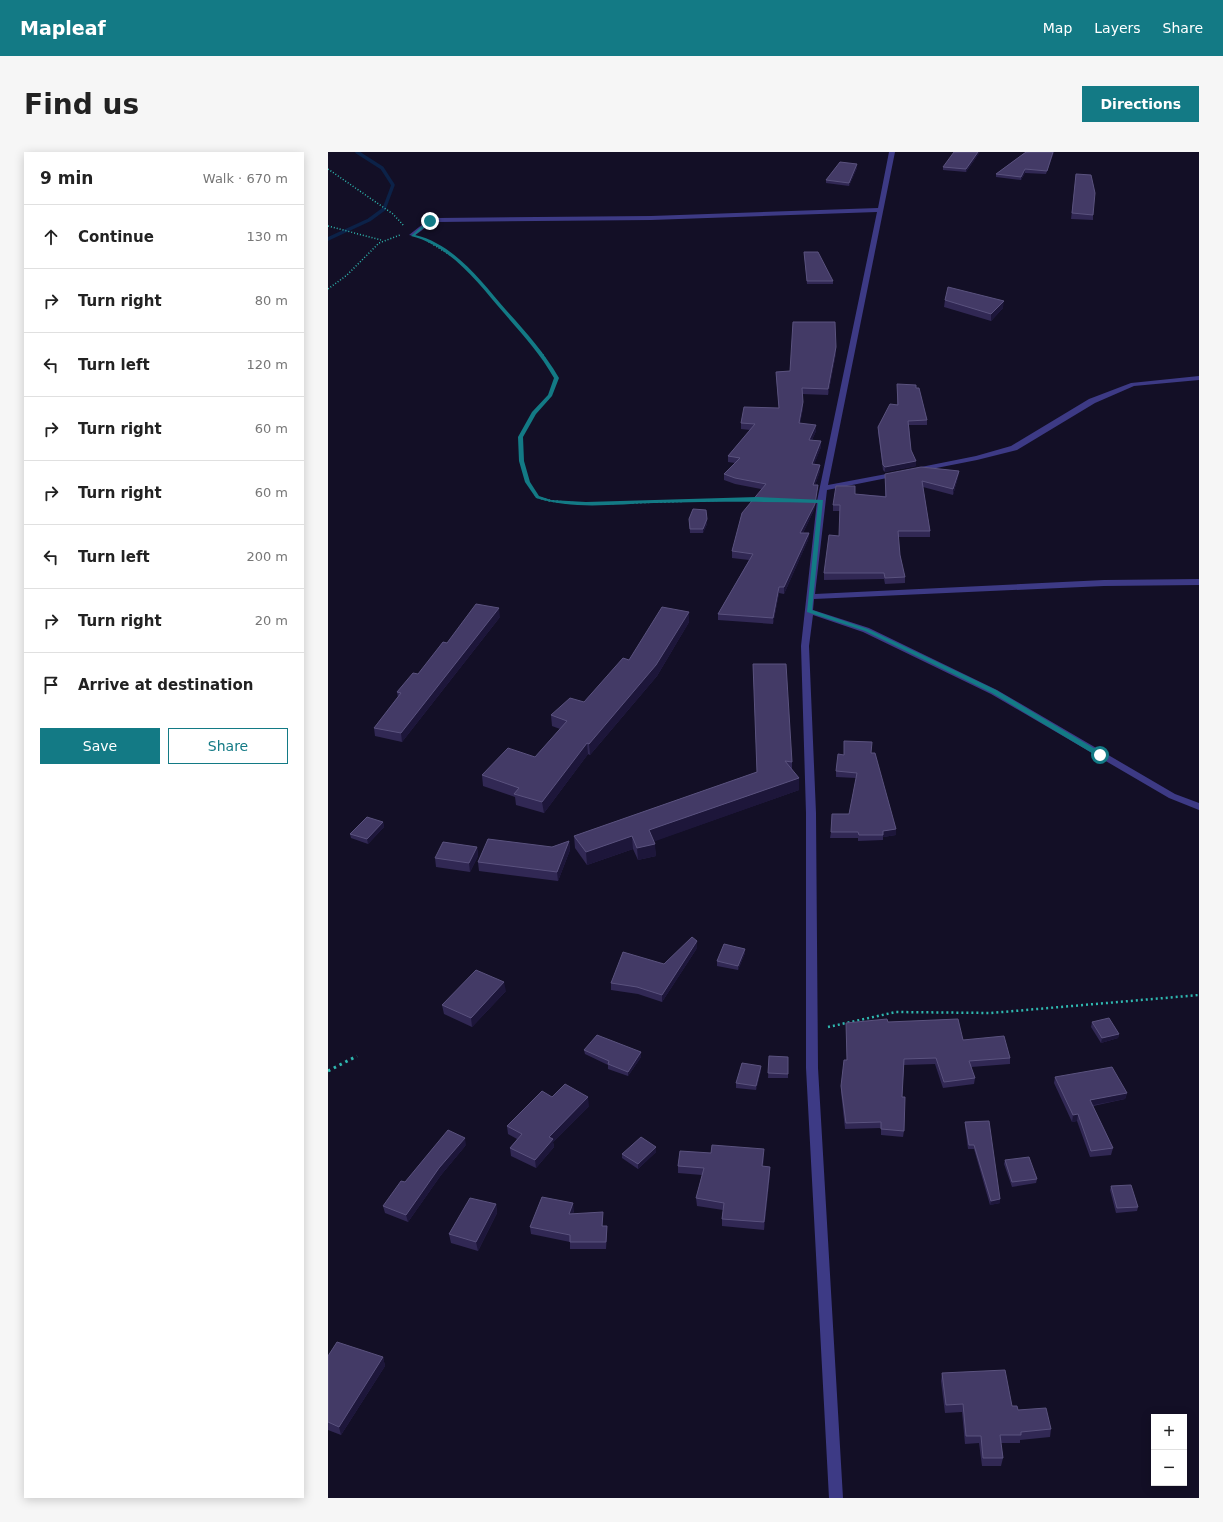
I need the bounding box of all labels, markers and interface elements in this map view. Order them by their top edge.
text: Mapleaf [20,17,106,39]
text: Map [1043,20,1072,36]
text: Layers [1094,20,1141,36]
text: Share [1163,20,1203,36]
button: Directions [1082,86,1199,122]
text: Find us [24,88,139,121]
text: 9 min [40,168,93,188]
text: Walk · 670 m [203,171,288,186]
route end [421,212,439,230]
icon: ahead [40,226,62,248]
text: Continue [78,228,154,246]
text: 130 m [246,229,288,244]
icon: right [40,290,62,312]
text: Turn right [78,292,162,310]
text: 80 m [255,293,288,308]
icon: left [40,354,62,376]
text: Turn left [78,356,150,374]
text: 120 m [246,357,288,372]
icon: right [40,418,62,440]
text: Turn right [78,420,162,438]
text: 60 m [255,421,288,436]
icon: right [40,482,62,504]
text: Turn right [78,484,162,502]
text: 60 m [255,485,288,500]
icon: left [40,546,62,568]
text: Turn left [78,548,150,566]
text: 200 m [246,549,288,564]
icon: right [40,610,62,632]
text: Turn right [78,612,162,630]
text: 20 m [255,613,288,628]
icon: arrive [40,674,62,696]
text: Arrive at destination [78,676,253,694]
button: Save [40,728,160,764]
button: Share [168,728,288,764]
route start [1091,746,1109,764]
map controls [1151,1414,1187,1486]
button: + [1151,1414,1187,1450]
button: − [1151,1450,1187,1486]

